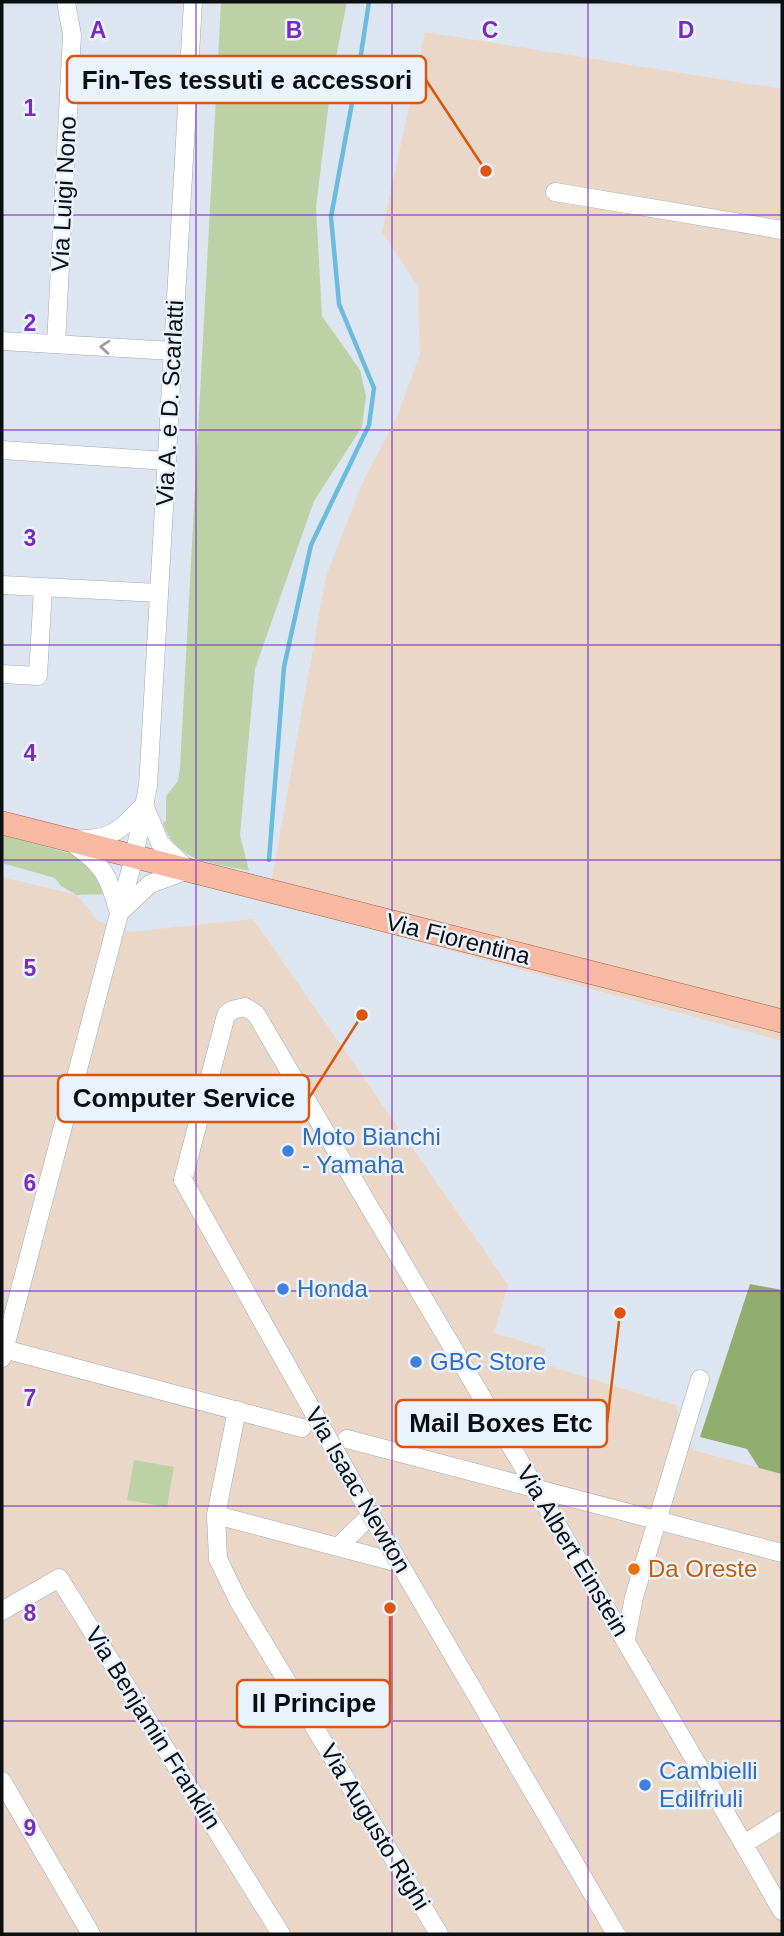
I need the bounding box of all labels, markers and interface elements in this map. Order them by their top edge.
text: A [90,17,106,43]
text: B [286,17,302,43]
text: C [482,17,498,43]
text: D [678,17,694,43]
callout: Fin-Tes tessuti e accessori [67,56,426,103]
text: Fin-Tes tessuti e accessori [82,65,412,95]
text: 1 [24,95,37,121]
street label: Via Luigi Nono [46,116,81,272]
street label: Via A. e D. Scarlatti [151,299,188,507]
text: 2 [24,310,36,336]
one-way arrow [99,340,110,355]
text: 3 [24,525,36,551]
text: 4 [24,740,37,766]
street label: Via Fiorentina [383,908,534,970]
text: 5 [24,955,37,981]
callout: Computer Service [58,1075,309,1122]
text: Computer Service [73,1083,295,1113]
place label: Moto Bianchi - Yamaha [302,1123,441,1178]
marker: Moto Bianchi - Yamaha [280,1143,296,1159]
text: 6 [24,1170,36,1196]
place label: Honda [297,1275,368,1302]
marker: Honda [275,1281,291,1297]
place label: GBC Store [430,1348,546,1375]
marker: GBC Store [408,1354,424,1370]
text: 7 [24,1385,36,1411]
callout: Mail Boxes Etc [396,1400,607,1447]
street label: Via Isaac Newton [300,1402,417,1577]
text: Mail Boxes Etc [409,1408,593,1438]
street label: Via Albert Einstein [512,1460,635,1641]
place label: Da Oreste [648,1555,757,1582]
marker: Da Oreste [626,1561,642,1577]
text: 8 [24,1600,37,1626]
street label: Via Benjamin Franklin [80,1622,227,1834]
callout: Il Principe [237,1680,390,1727]
text: Il Principe [252,1688,376,1718]
street label: Via Augusto Righi [315,1739,436,1915]
place label: Cambielli Edilfriuli [659,1757,758,1812]
marker: Cambielli Edilfriuli [637,1777,653,1793]
text: 9 [24,1815,36,1841]

